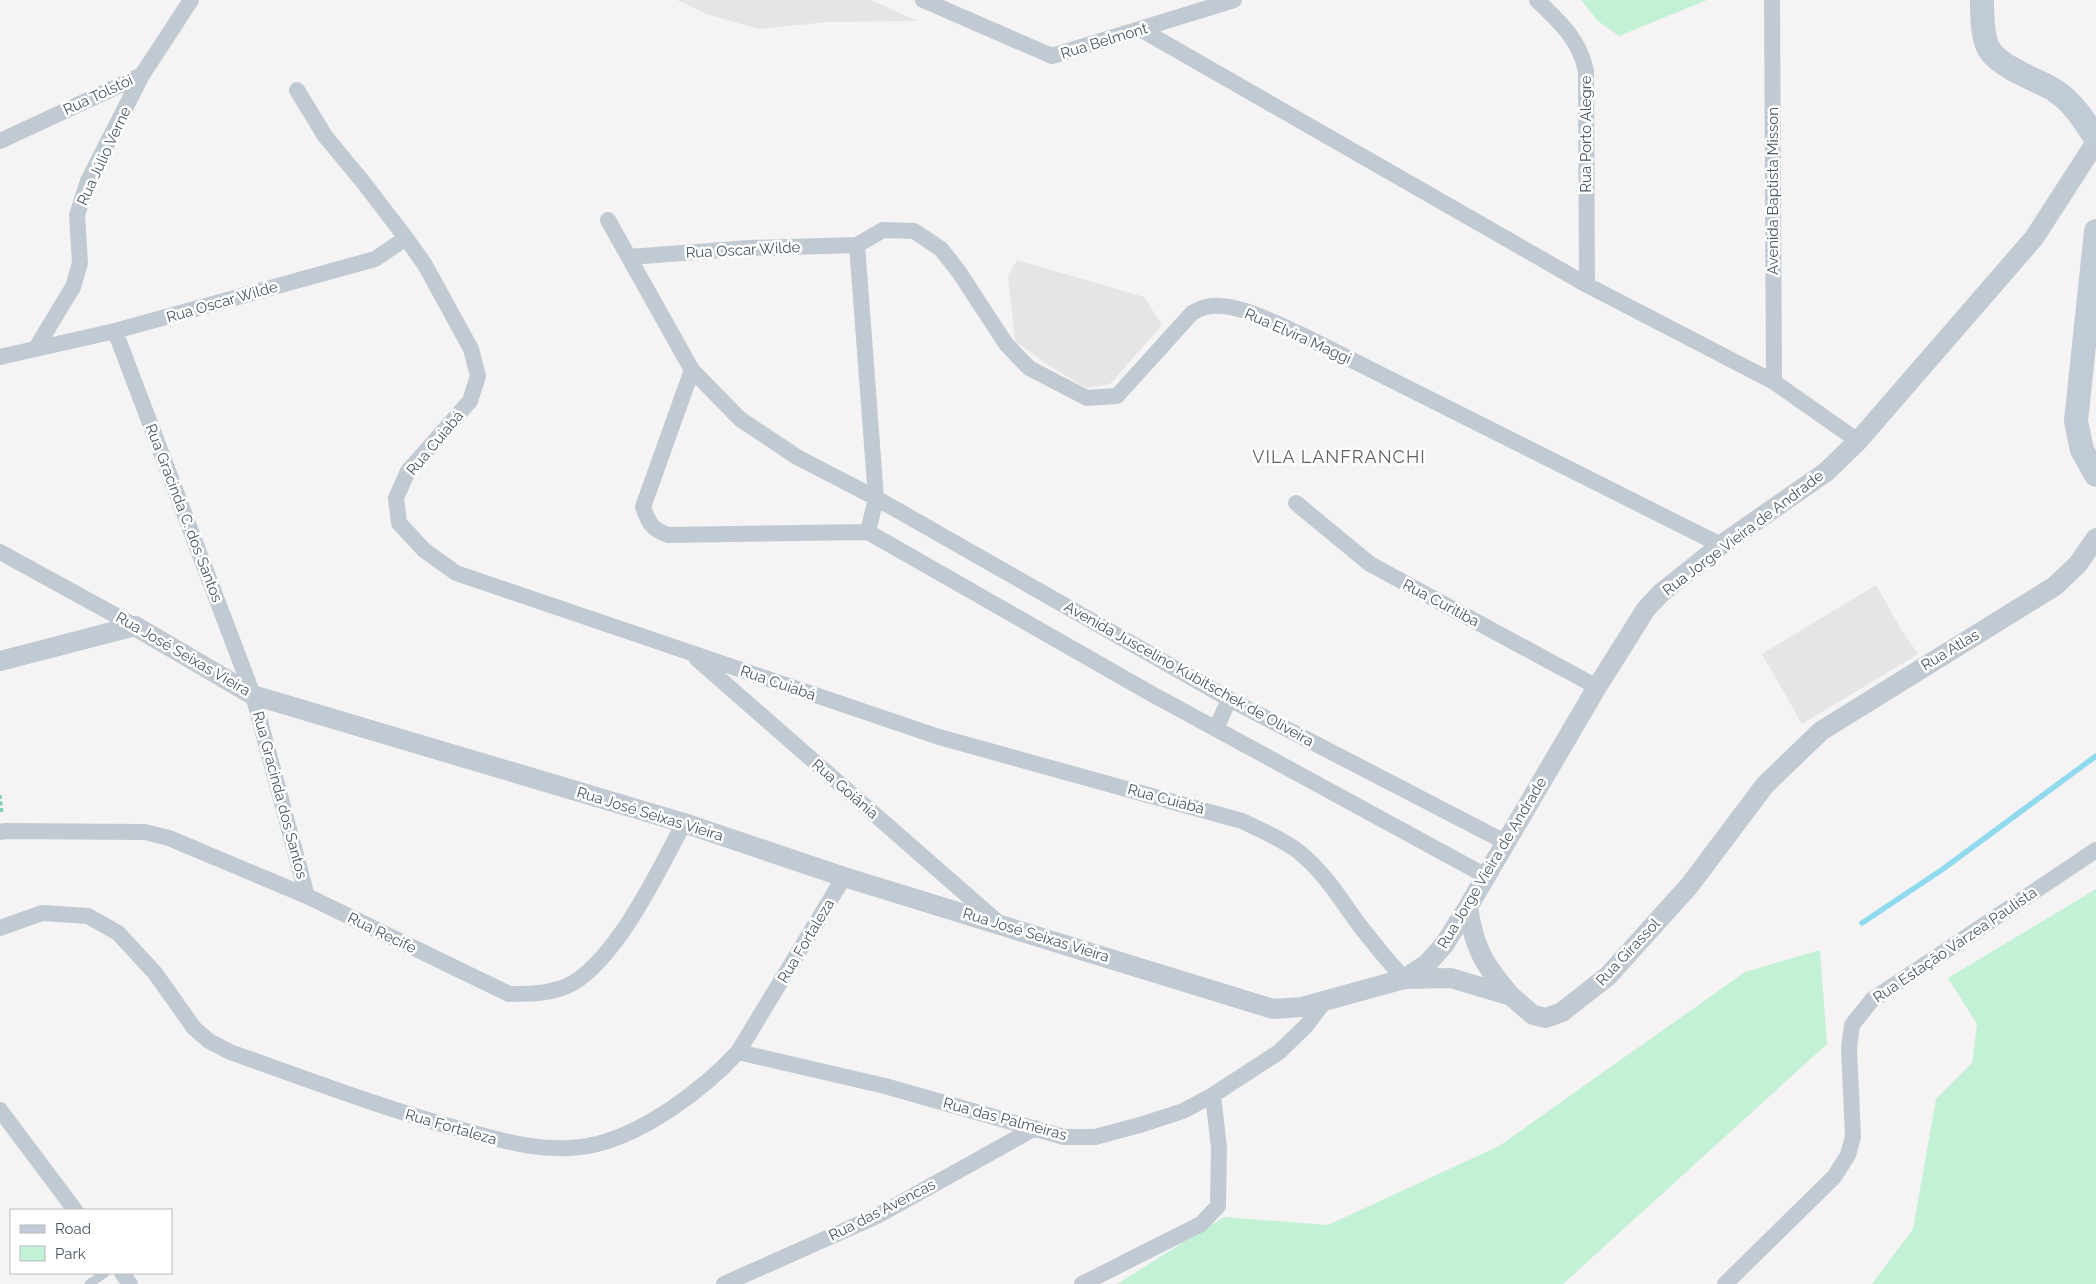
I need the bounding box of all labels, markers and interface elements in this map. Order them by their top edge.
street label: Rua Belmont [1058,19,1150,63]
street label: Rua Tolstói [60,71,136,119]
street label: Rua Porto Alegre [1577,75,1595,193]
street label: Rua Júlio Verne [73,104,135,208]
street label: Avenida Baptista Misson [1764,107,1782,275]
street label: Rua Oscar Wilde [685,238,801,262]
street label: Rua Oscar Wilde [164,277,280,326]
street label: Rua Elvira Maggi [1242,304,1354,368]
street label: Rua Cuiabá [403,407,467,479]
street label: Rua Gracinda C. dos Santos [142,421,226,605]
district label: VILA LANFRANCHI [1252,446,1426,467]
street label: Rua Jorge Vieira de Andrade [1659,467,1827,599]
street label: Rua Curitiba [1400,575,1482,631]
street label: Avenida Juscelino Kubitschek de Oliveira [1061,598,1317,750]
street label: Rua José Seixas Vieira [112,608,254,700]
street label: Rua Atlas [1918,626,1982,674]
street label: Rua Cuiabá [738,662,818,704]
street label: Rua Gracinda dos Santos [249,709,311,881]
street label: Rua Goiânia [808,755,882,823]
street label: Rua Jorge Vieira de Andrade [1434,774,1550,952]
street label: Rua Cuiabá [1126,780,1206,818]
street label: Rua José Seixas Vieira [574,783,726,845]
street label: Rua Estação Várzea Paulista [1870,883,2040,1007]
street label: Rua Fortaleza [774,896,838,986]
street label: Rua José Seixas Vieira [960,904,1112,966]
street label: Rua Recife [345,909,419,957]
street label: Rua Girassol [1592,914,1664,989]
street label: Rua das Palmeiras [941,1094,1069,1144]
street label: Rua Fortaleza [403,1105,499,1149]
street label: Rua das Avencas [826,1175,938,1245]
legend [10,1209,172,1274]
text: Road [55,1220,91,1238]
text: Park [55,1245,86,1263]

